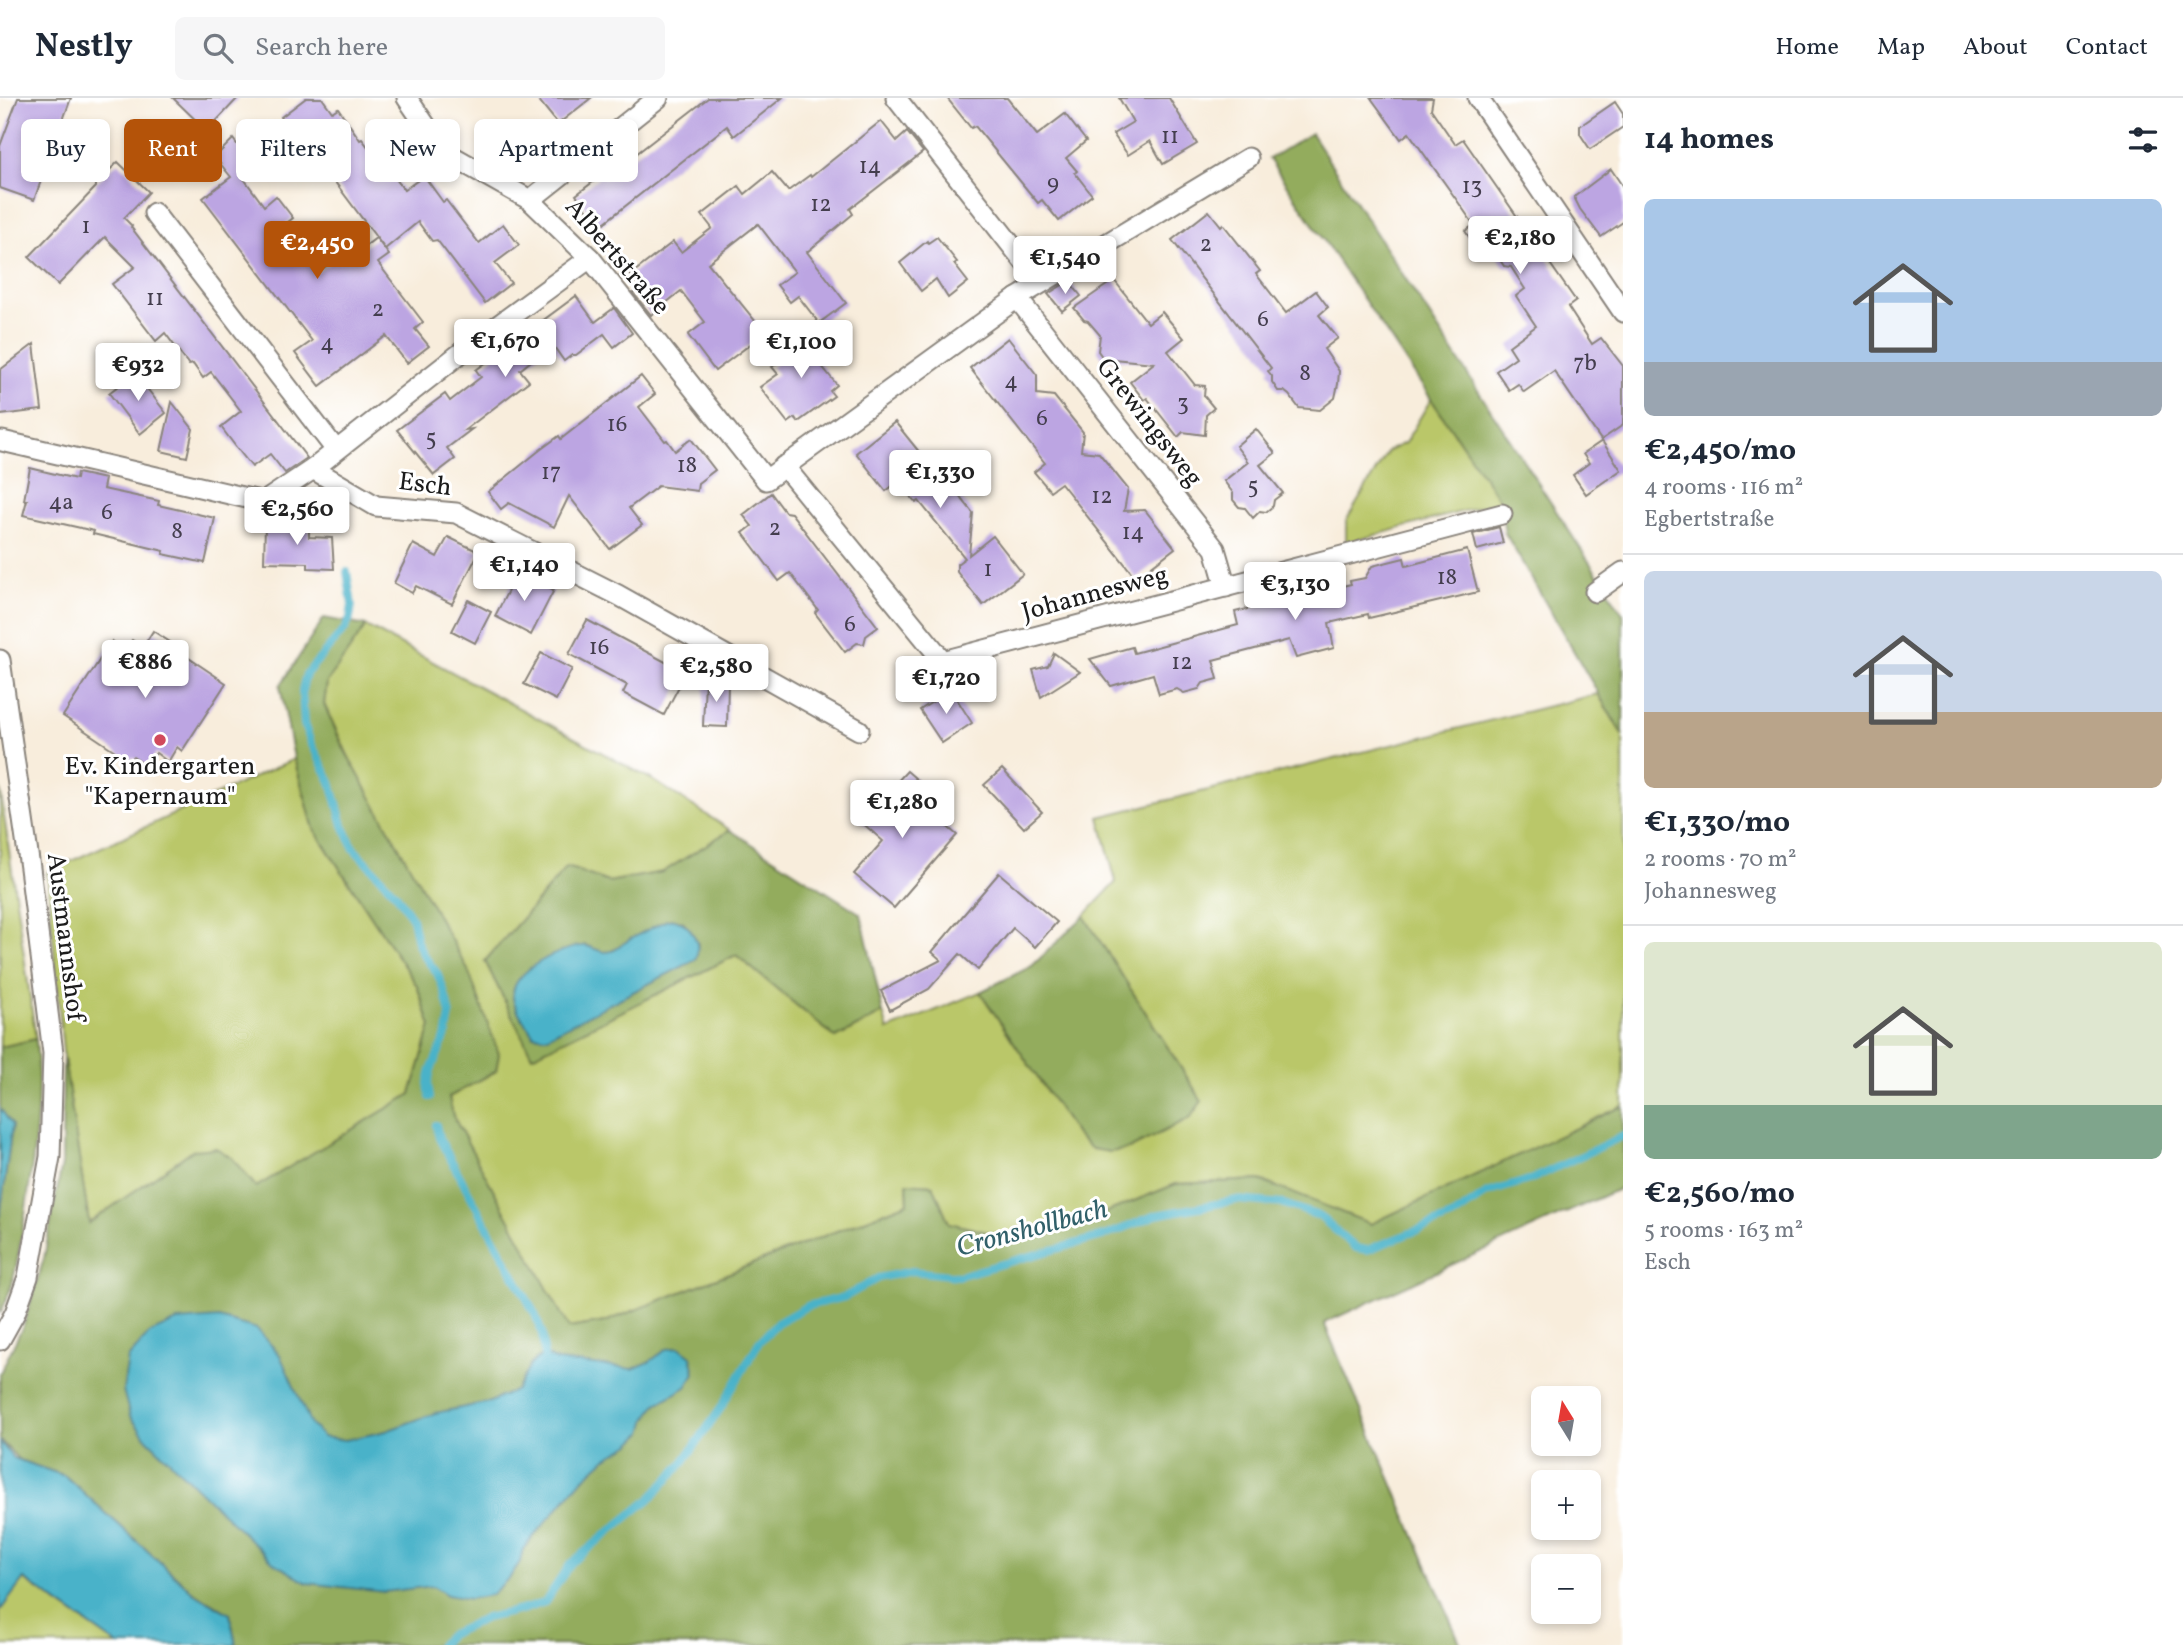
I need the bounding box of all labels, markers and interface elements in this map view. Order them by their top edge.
search box [175,17,665,80]
text: Nestly [35,25,133,71]
icon: search [199,29,237,67]
text: Search here [255,30,388,66]
text: Home [1775,31,1839,65]
text: Map [1877,31,1925,65]
text: About [1963,31,2028,65]
text: Contact [2066,31,2148,65]
chip: Buy [21,119,110,182]
chip: Rent [124,119,222,182]
chip: Filters [236,119,351,182]
chip: New [365,119,460,182]
chip: Apartment [474,119,638,182]
text: 14 homes [1644,119,1774,161]
house number: 11 [1161,121,1179,153]
icon: filters [2124,121,2162,159]
house number: 14 [859,151,881,183]
house number: 9 [1047,168,1059,200]
house number: 13 [1462,171,1482,203]
house number: 12 [810,189,832,221]
street label: Albertstraße [556,191,678,323]
house number: 1 [82,211,90,243]
pin: €2,180 [1463,216,1577,276]
pin: €2,450 [260,222,374,281]
text: €2,180 [1484,223,1556,255]
text: €2,450 [280,228,354,260]
house number: 2 [1200,229,1212,261]
pin: €1,540 [1008,236,1122,296]
text: €1,540 [1029,243,1101,275]
icon: home [1840,245,1966,371]
house number: 11 [146,283,164,315]
house number: 2 [372,294,384,326]
house number: 6 [1257,304,1269,336]
pin: €1,670 [448,320,562,379]
pin: €1,100 [744,320,858,380]
text: €1,670 [470,326,540,358]
text: €1,100 [766,327,836,359]
house number: 4 [320,328,334,360]
pin: €932 [97,344,179,403]
house number: 7b [1573,348,1597,380]
text: €932 [111,350,165,382]
street label: Grewingsweg [1087,351,1211,495]
house number: 8 [1299,358,1311,390]
house number: 4 [1004,366,1018,398]
house number: 3 [1177,388,1189,420]
house number: 6 [1036,403,1048,435]
house number: 16 [607,409,627,441]
house number: 5 [425,423,437,455]
text: €2,450/mo [1644,430,1796,472]
house number: 18 [677,450,697,482]
pin: €1,330 [883,450,997,510]
house number: 17 [541,457,561,489]
text: €1,330 [905,457,975,489]
street label: Esch [396,464,454,506]
house number: 5 [1247,471,1259,503]
text: 4 rooms · 116 m² [1644,472,1803,504]
house number: 12 [1091,481,1113,513]
house number: 4a [48,487,74,519]
pin: €2,560 [240,488,354,547]
text: €2,560 [260,494,334,526]
house number: 6 [101,497,113,529]
text: Egbertstraße [1644,504,1774,536]
house number: 2 [769,513,781,545]
house number: 8 [171,516,183,548]
house number: 14 [1122,517,1144,549]
pin: €1,140 [467,544,581,603]
text: €1,140 [489,550,559,582]
house number: 1 [984,554,992,586]
street label: Johannesweg [1018,557,1172,631]
pin: €3,130 [1238,562,1352,622]
house number: 18 [1437,562,1457,594]
text: €3,130 [1260,569,1330,601]
house number: 6 [844,609,856,641]
icon: home [1840,617,1966,743]
house number: 16 [589,632,609,664]
pin: €886 [104,640,186,700]
pin: €2,580 [659,644,773,704]
text: €886 [118,647,172,679]
house number: 12 [1171,647,1193,679]
text: €2,580 [679,651,753,683]
pin: €1,720 [889,656,1003,716]
text: €1,720 [912,663,980,695]
marker: Ev. Kindergarten "Kapernaum" [152,732,168,748]
place label: Ev. Kindergarten "Kapernaum" [64,749,256,815]
pin: €1,280 [845,780,959,840]
text: €1,280 [866,787,938,819]
text: €1,330/mo [1644,802,1790,844]
text: 2 rooms · 70 m² [1644,844,1797,876]
street label: Austmannshof [37,851,93,1025]
text: Johannesweg [1644,876,1777,908]
icon: home [1840,988,1966,1114]
text: €2,560/mo [1644,1173,1795,1215]
water label: Cronshollbach [952,1190,1112,1268]
text: 5 rooms · 163 m² [1644,1215,1803,1247]
text: Esch [1644,1247,1691,1279]
north arrow [1531,1386,1601,1456]
map controls [1531,1386,1601,1624]
button: + [1531,1470,1601,1540]
button: − [1531,1554,1601,1624]

